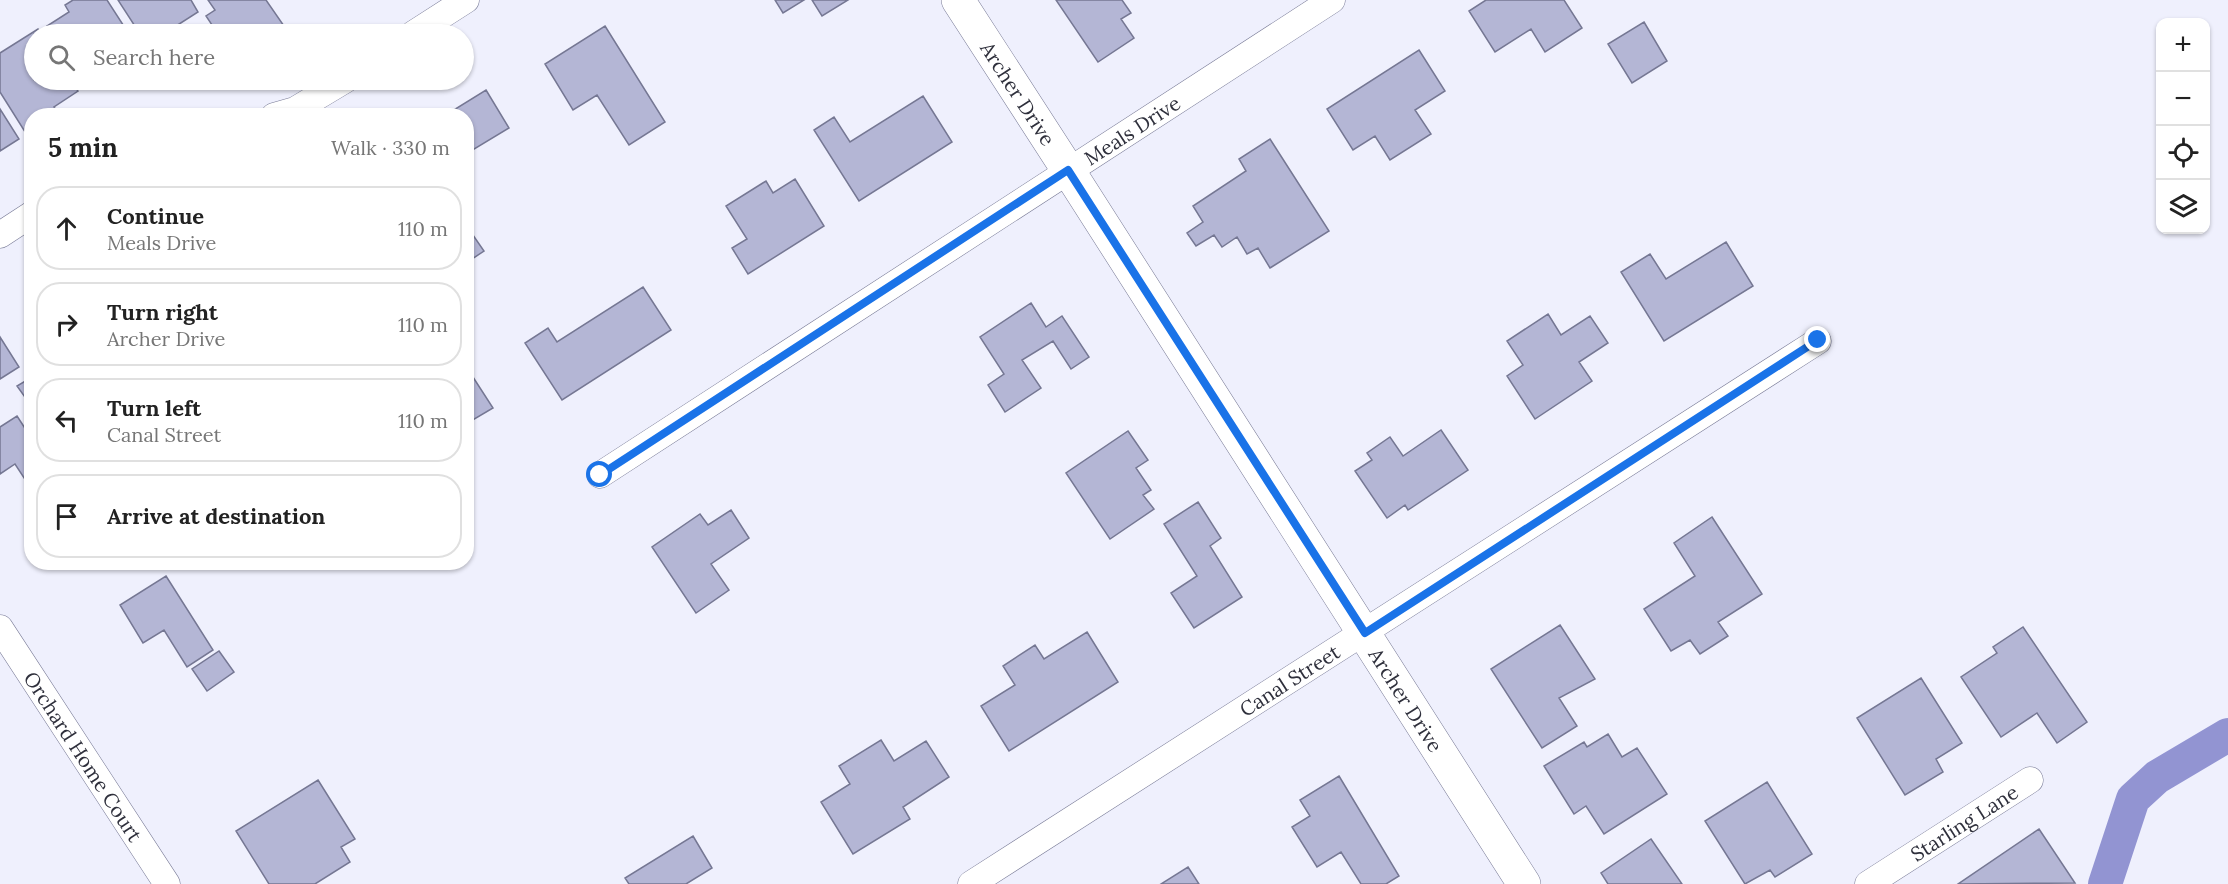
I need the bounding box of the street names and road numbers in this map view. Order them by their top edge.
street label: Archer Drive [975,36,1061,150]
street label: Meals Drive [1079,90,1185,170]
street label: Canal Street [1234,639,1344,721]
street label: Archer Drive [1363,642,1449,757]
street label: Orchard Home Court [19,666,148,846]
street label: Starling Lane [1906,779,2022,866]

